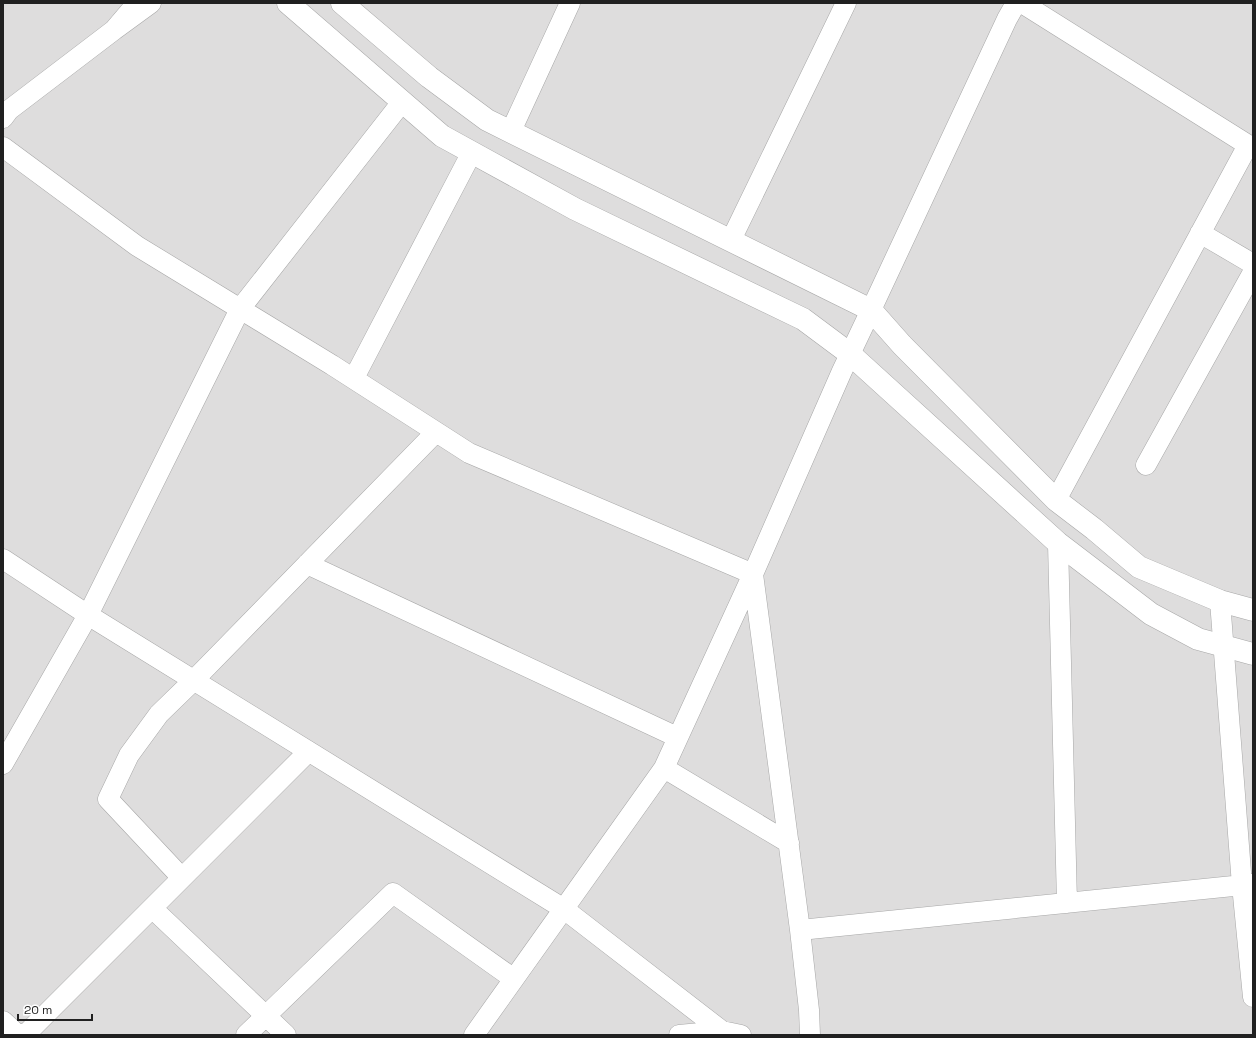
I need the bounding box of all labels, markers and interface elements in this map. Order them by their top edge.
scale bar [18,996,92,1022]
text: 20 m [24,1002,52,1018]

